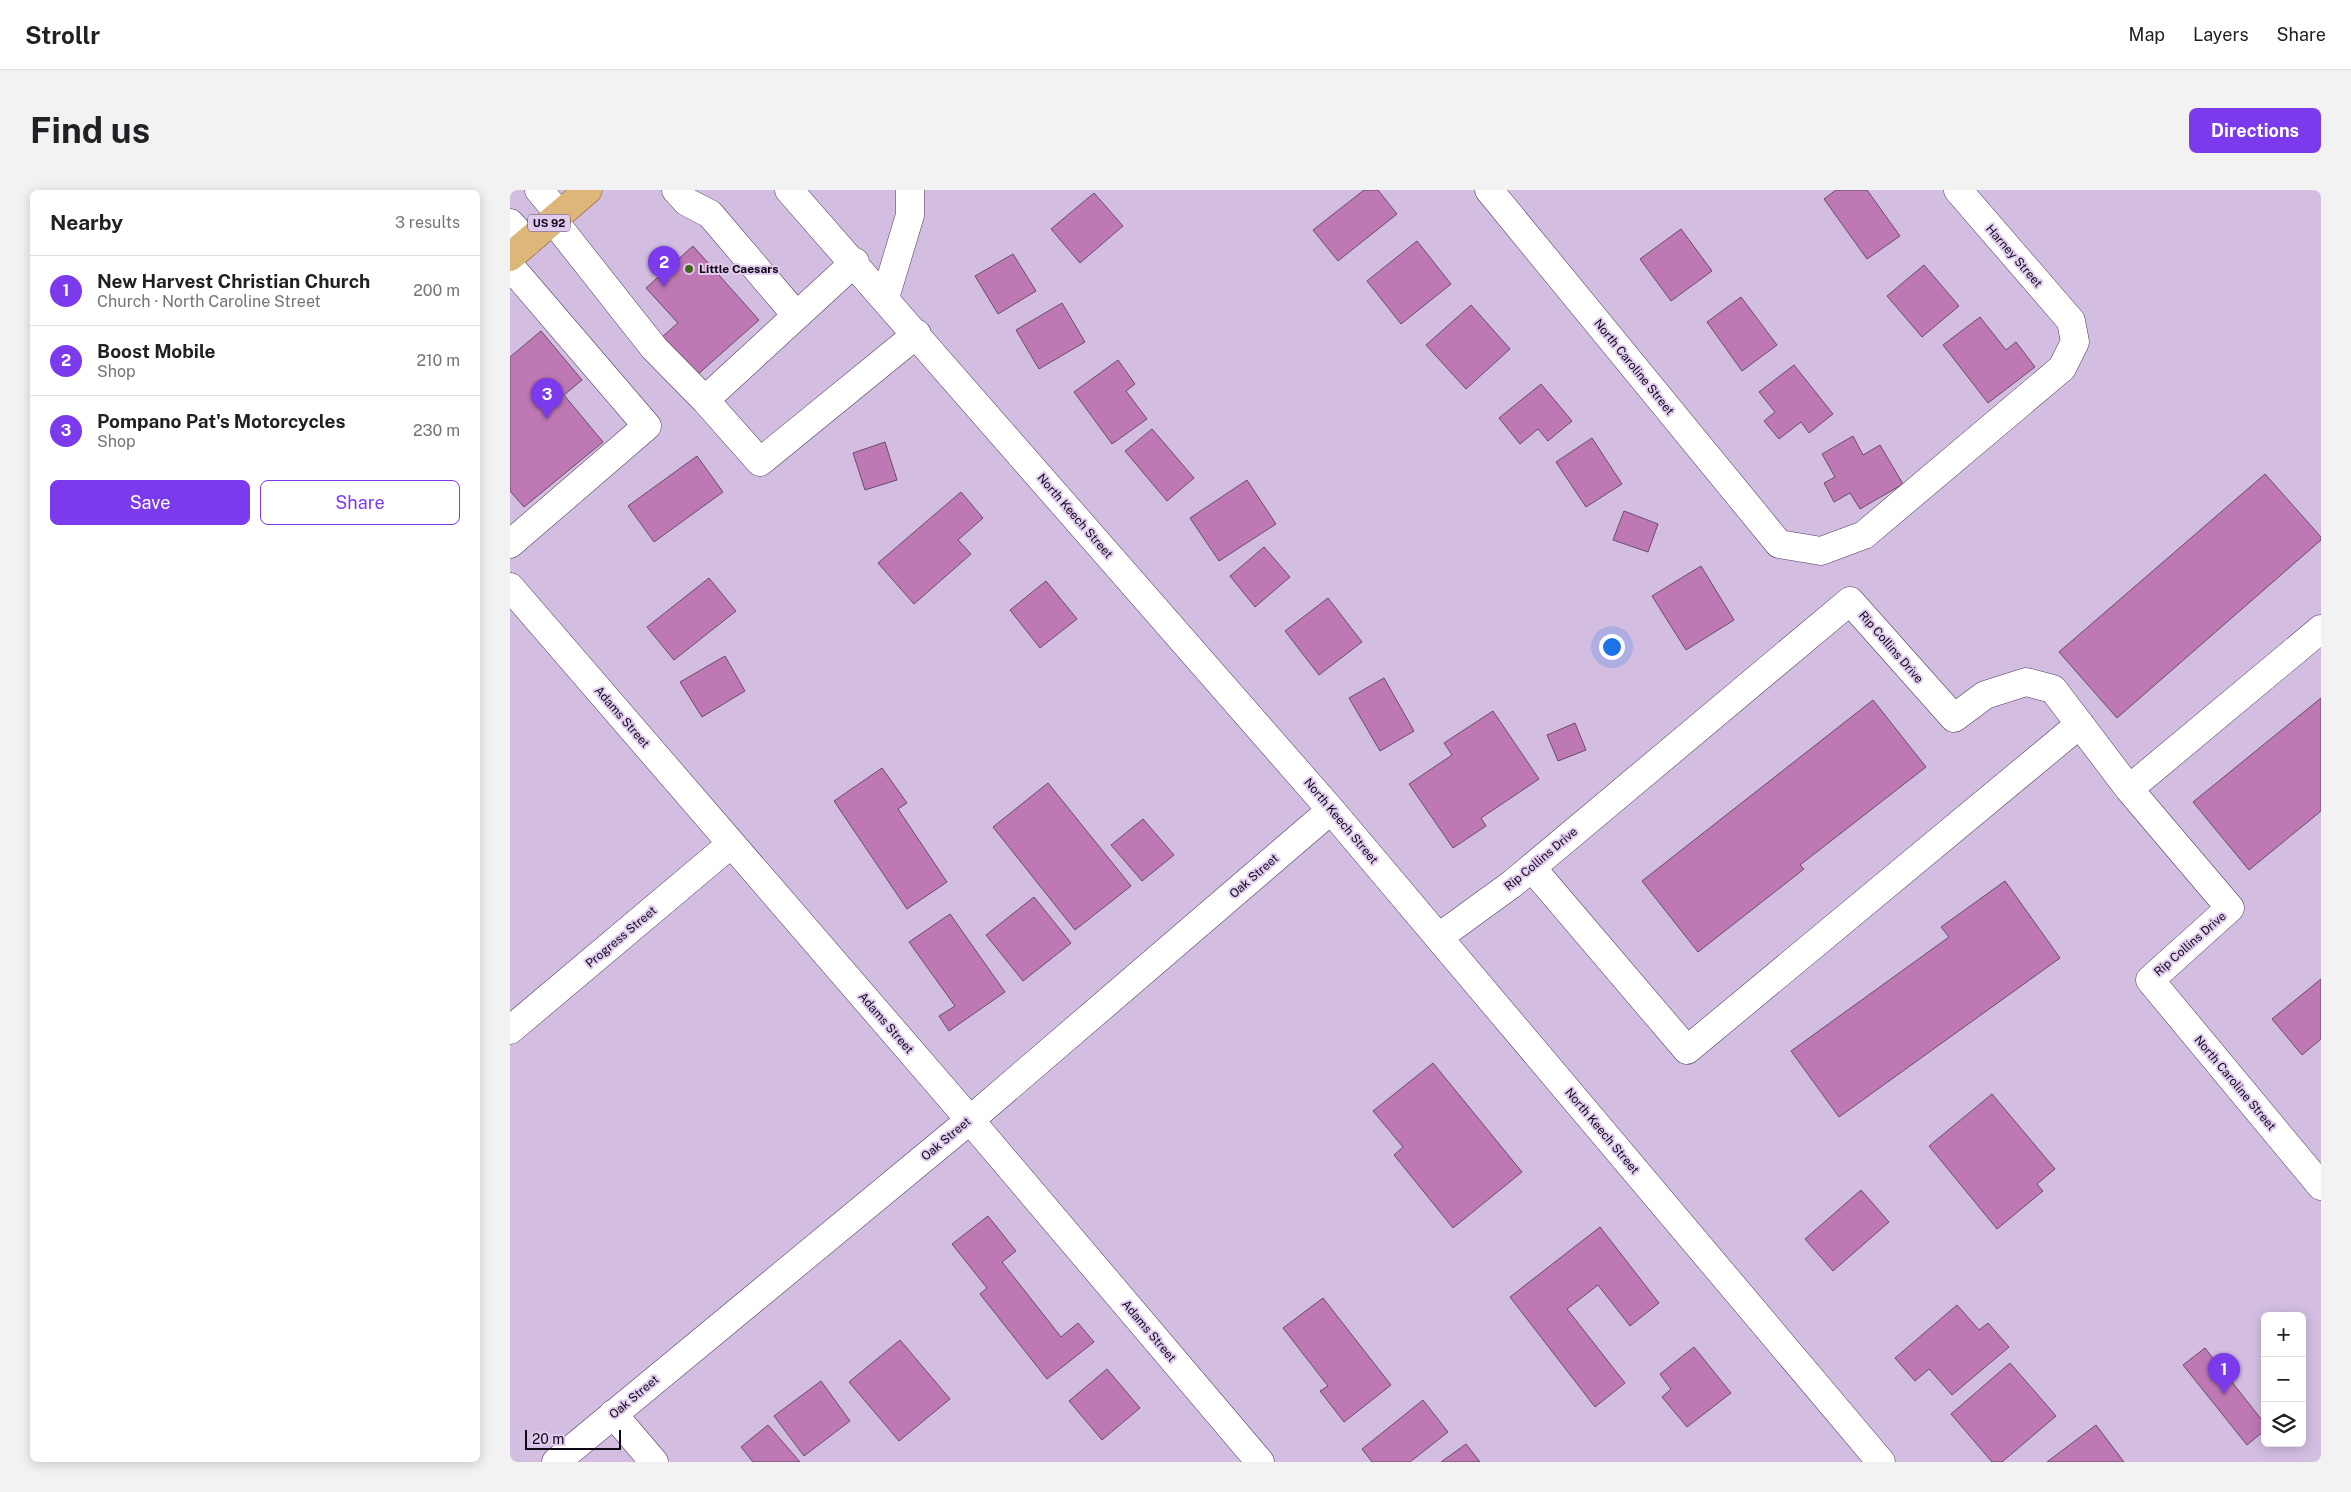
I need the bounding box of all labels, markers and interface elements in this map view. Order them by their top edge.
text: Strollr [25,21,100,49]
text: Map [2129,24,2165,45]
text: Layers [2193,24,2249,45]
text: Share [2277,24,2326,45]
button: Directions [2189,108,2321,153]
text: Find us [30,110,150,151]
text: Nearby [50,210,123,235]
text: 3 results [395,213,460,232]
road number: US 92 [528,214,570,232]
street label: Harney Street [1983,222,2045,290]
pin: 2 [648,246,680,287]
place label: Little Caesars [699,262,778,276]
marker: Little Caesars [683,263,695,275]
text: New Harvest Christian Church [97,270,370,292]
text: 1 [63,281,69,300]
text: 200 m [413,281,460,300]
text: Church · North Caroline Street [97,292,321,311]
street label: North Caroline Street [1591,316,1677,418]
text: Boost Mobile [97,340,216,362]
text: 2 [61,351,71,370]
text: 210 m [416,351,460,370]
text: Shop [97,362,136,381]
pin: 3 [531,378,563,419]
text: Pompano Pat's Motorcycles [97,410,345,432]
text: 3 [61,421,71,440]
text: 230 m [413,421,460,440]
text: Shop [97,432,136,451]
street label: North Keech Street [1034,471,1116,561]
button: Save [50,480,250,525]
button: Share [260,480,460,525]
street label: Rip Collins Drive [1856,608,1926,686]
your location [1599,634,1625,660]
street label: Adams Street [592,684,653,751]
street label: North Keech Street [1301,775,1381,867]
street label: Rip Collins Drive [1502,824,1580,894]
street label: Oak Street [1227,851,1281,901]
street label: Progress Street [583,903,659,971]
street label: Rip Collins Drive [2151,909,2229,979]
street label: Adams Street [856,990,917,1057]
street label: North Caroline Street [2191,1033,2279,1133]
street label: North Keech Street [1562,1085,1642,1177]
street label: Oak Street [919,1114,974,1164]
street label: Adams Street [1119,1297,1179,1365]
map controls [2261,1312,2306,1447]
button: + [2261,1312,2306,1357]
pin: 1 [2208,1353,2240,1394]
button: − [2261,1357,2306,1402]
street label: Oak Street [607,1372,662,1422]
button: layers [2261,1402,2306,1447]
scale bar [525,1427,621,1450]
text: 20 m [532,1431,564,1447]

